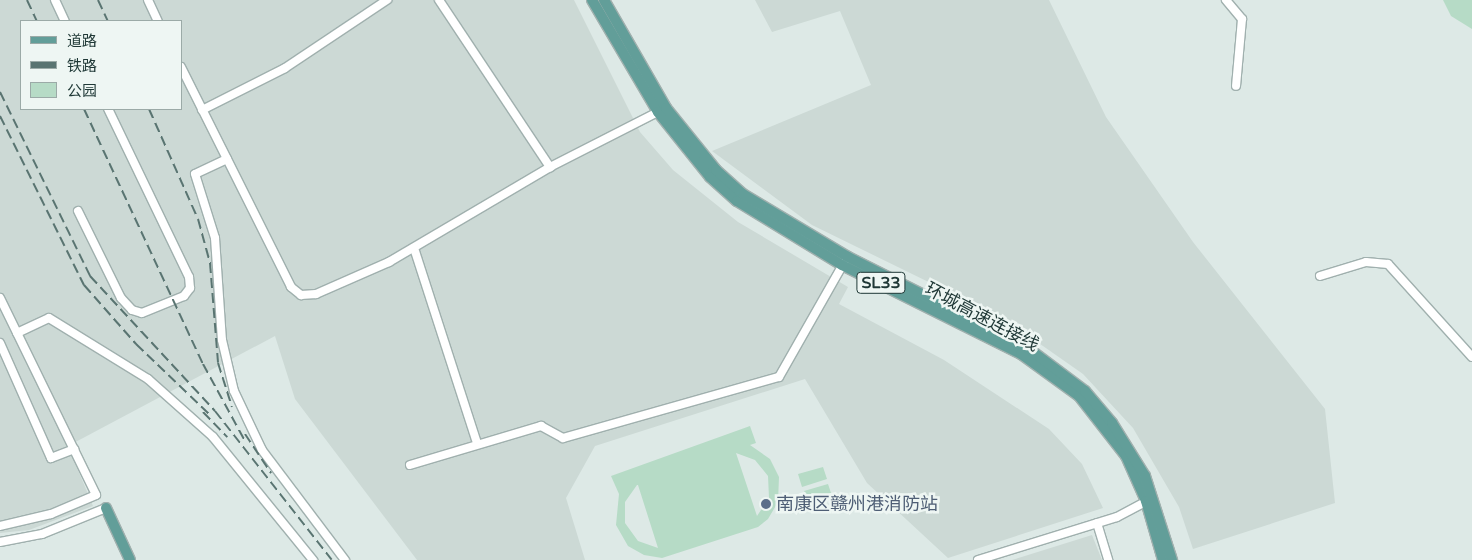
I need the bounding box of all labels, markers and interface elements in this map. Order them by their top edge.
legend [20,20,182,110]
text: 道路 [67,32,97,50]
text: 铁路 [67,57,97,75]
text: 公园 [67,82,97,100]
road number: SL33 [856,270,906,296]
street label: 环城高速连接线 [921,278,1043,356]
place label: 南康区赣州港消防站 [776,493,938,515]
marker: 南康区赣州港消防站 [760,498,772,510]

